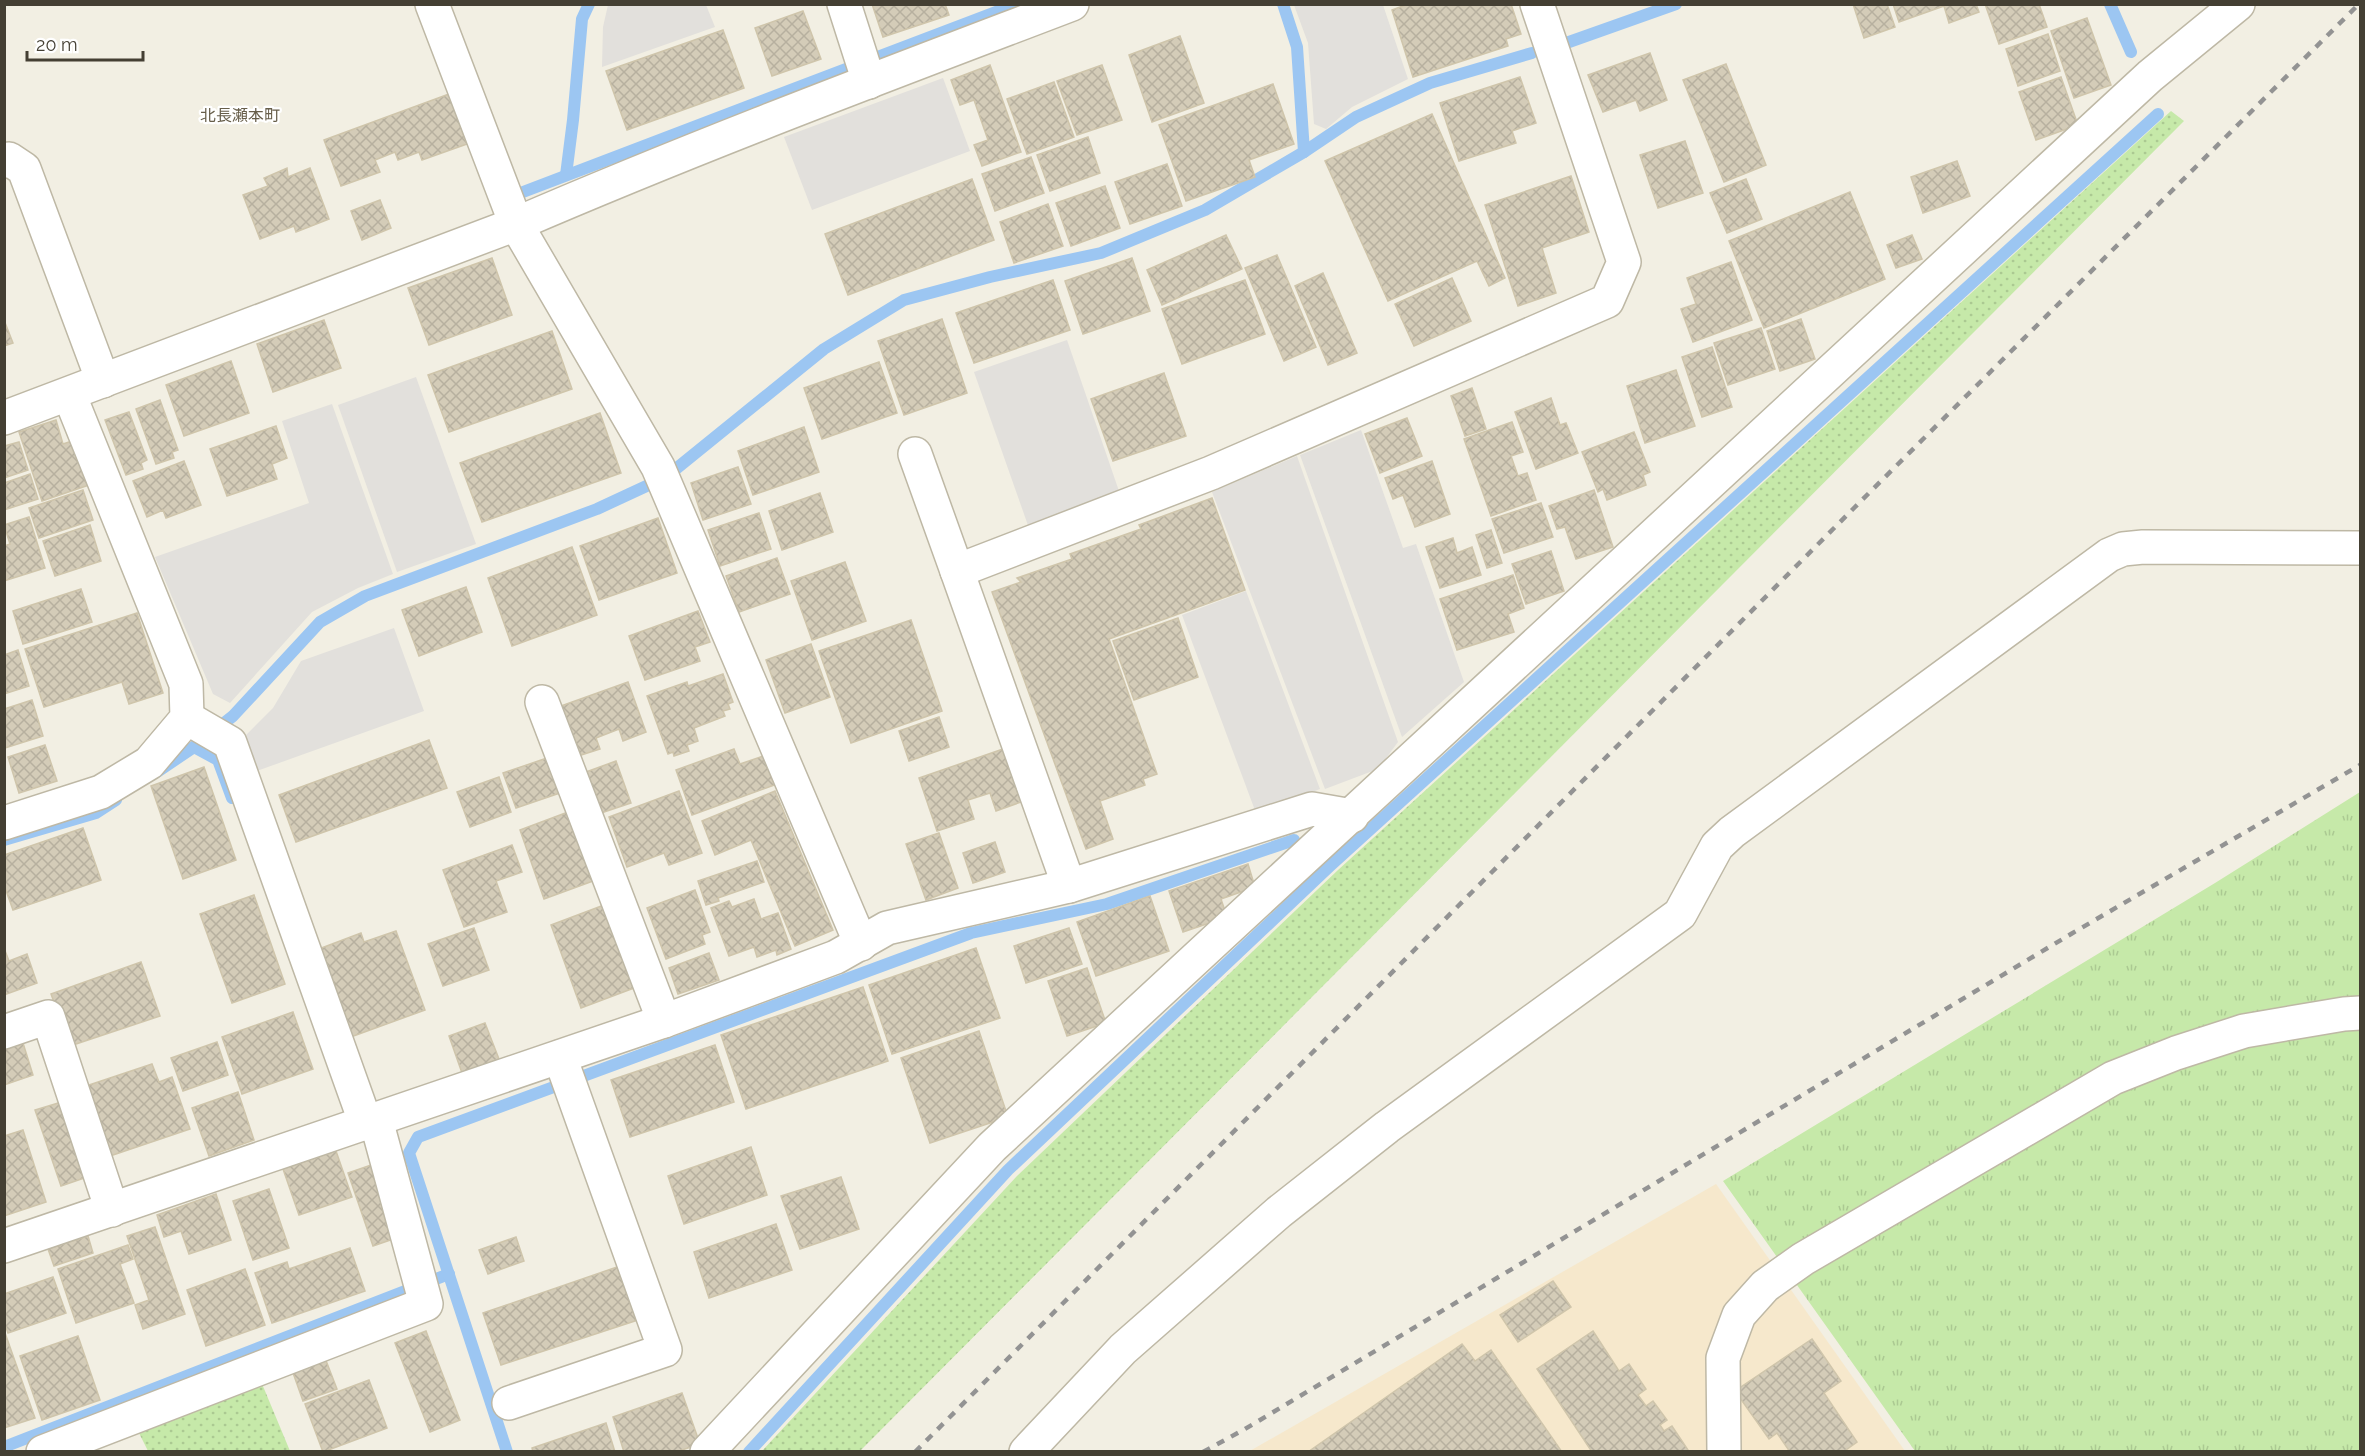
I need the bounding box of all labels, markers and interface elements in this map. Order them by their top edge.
scale bar [27,24,142,62]
text: 20 m [36,34,78,55]
district label: 北長瀬本町 [200,106,280,125]

